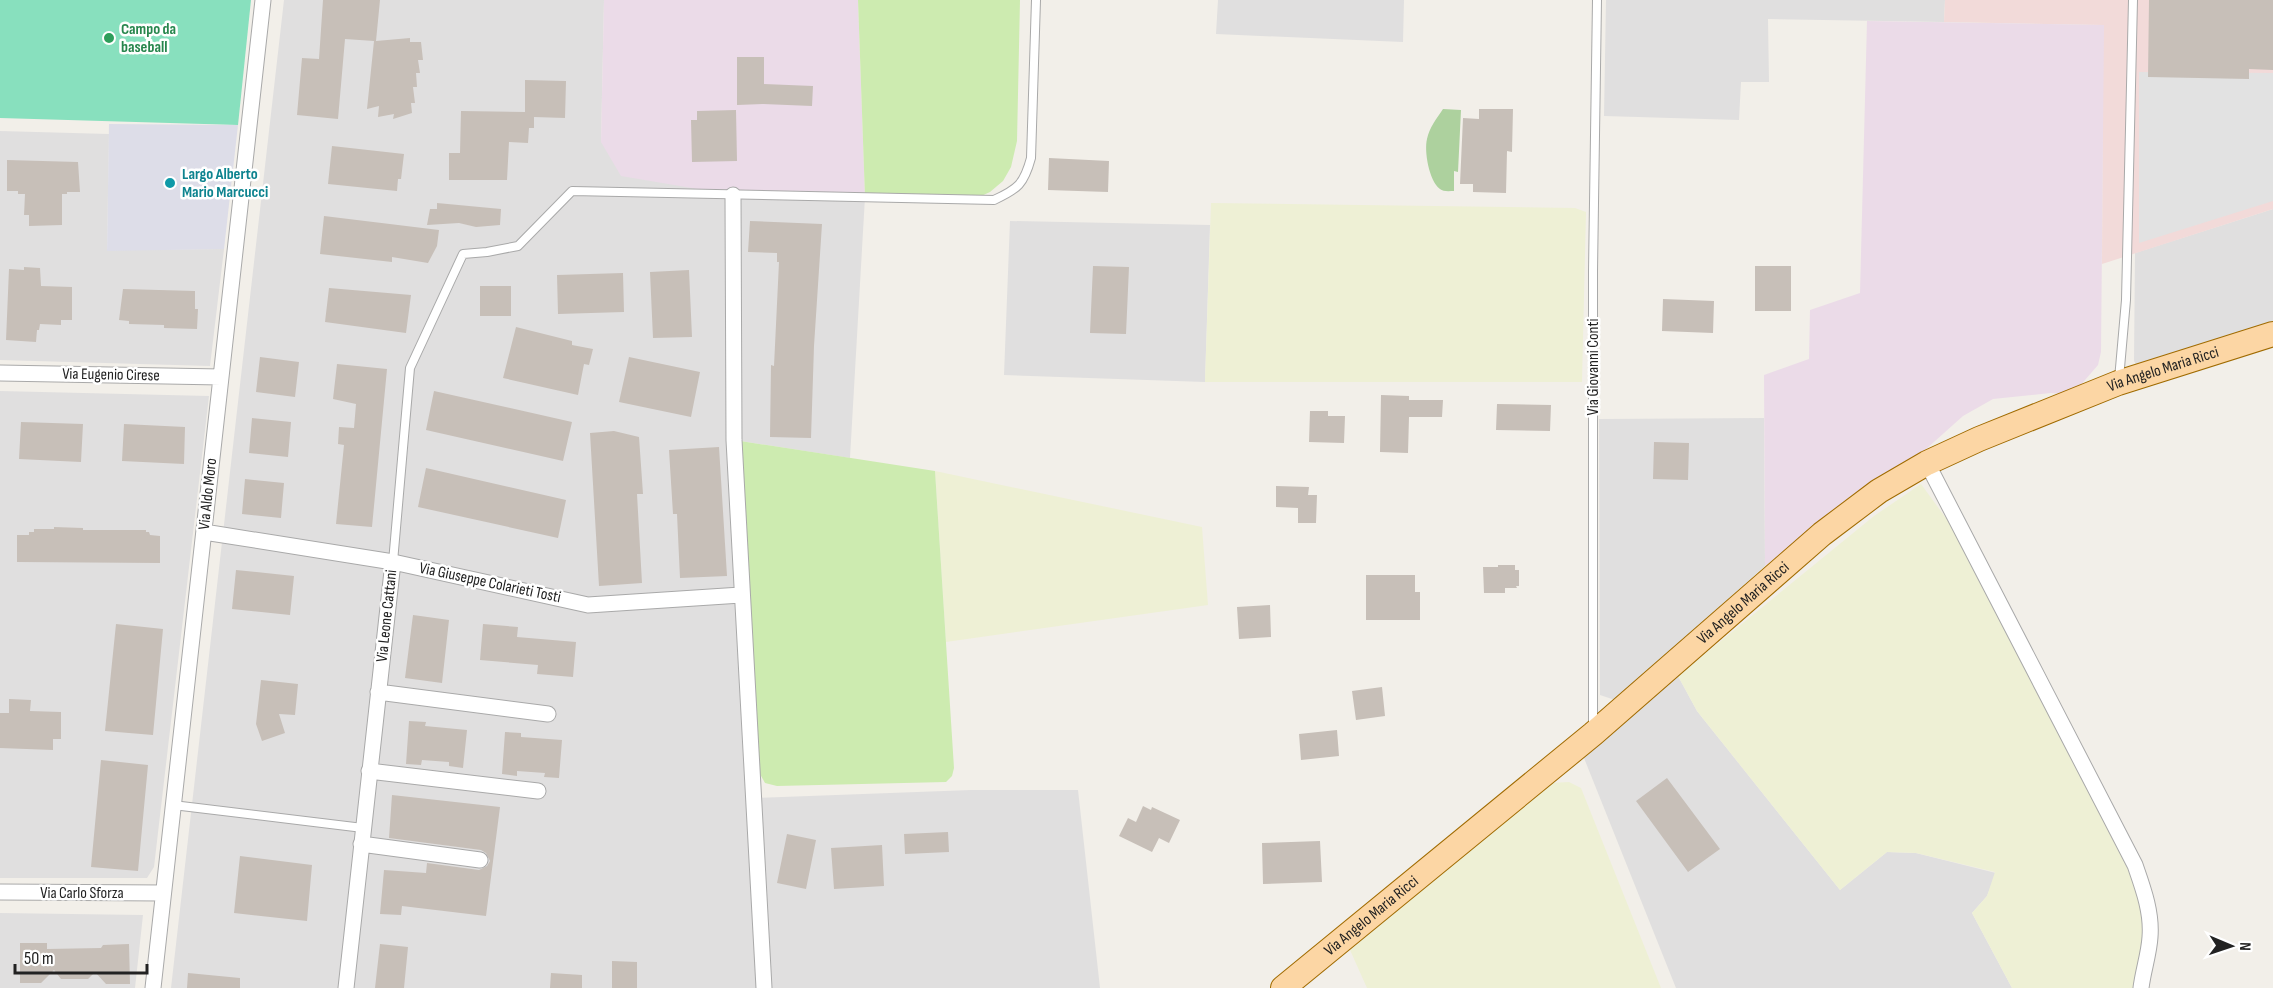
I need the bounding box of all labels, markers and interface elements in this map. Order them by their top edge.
place label: Campo da baseball [121,20,176,57]
marker: Campo da baseball [102,31,116,45]
place label: Largo Alberto Mario Marcucci [182,165,268,202]
marker: Largo Alberto Mario Marcucci [163,176,177,190]
street label: Via Giovanni Conti [1584,319,1603,415]
street label: Via Angelo Maria Ricci [2104,342,2221,396]
street label: Via Eugenio Cirese [62,365,160,385]
street label: Via Aldo Moro [195,457,221,531]
street label: Via Angelo Maria Ricci [1693,558,1793,648]
street label: Via Giuseppe Colarieti Tosti [417,559,563,607]
street label: Via Leone Cattani [373,569,401,663]
street label: Via Angelo Maria Ricci [1320,872,1422,960]
street label: Via Carlo Sforza [40,884,124,903]
north arrow [2201,916,2261,976]
scale bar [15,937,147,975]
text: N [2235,942,2254,951]
text: 50 m [24,948,54,969]

